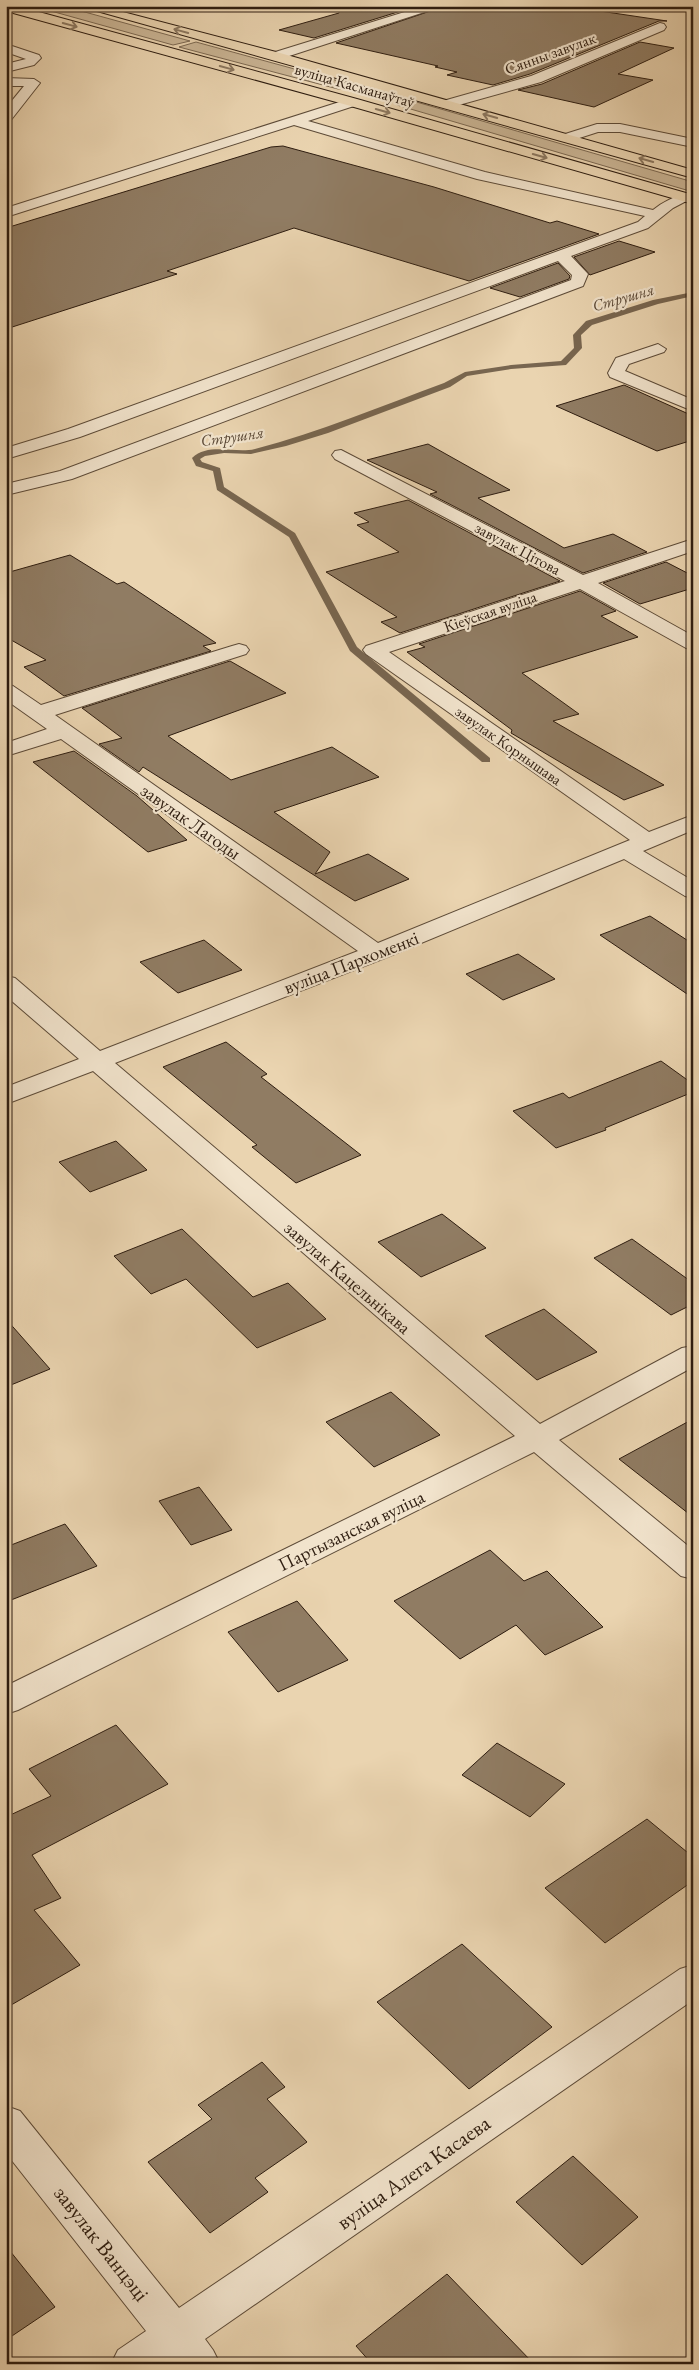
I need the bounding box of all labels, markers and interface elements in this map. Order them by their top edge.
one-way arrow [62,20,78,30]
one-way arrow [173,26,189,35]
street label: Сянны завулак [502,27,599,80]
street label: вуліца Касманаўтаў [292,58,418,113]
one-way arrow [218,64,234,73]
one-way arrow [375,107,391,117]
one-way arrow [482,110,498,120]
one-way arrow [531,152,547,162]
one-way arrow [638,155,654,165]
water label: Струшня [590,279,657,316]
water label: Струшня [199,422,265,451]
street label: завулак Цітова [471,517,565,580]
street label: Кіеўская вуліца [441,586,540,637]
street label: завулак Корнышава [451,701,567,790]
street label: завулак Лагоды [136,778,246,865]
street label: вуліца Пархоменкі [280,925,423,1000]
street label: завулак Кацельнікава [279,1215,417,1340]
street label: Партызанская вуліца [274,1484,429,1577]
street label: вуліца Алега Касаева [331,2108,496,2236]
street label: завулак Ванцэці [47,2179,156,2307]

